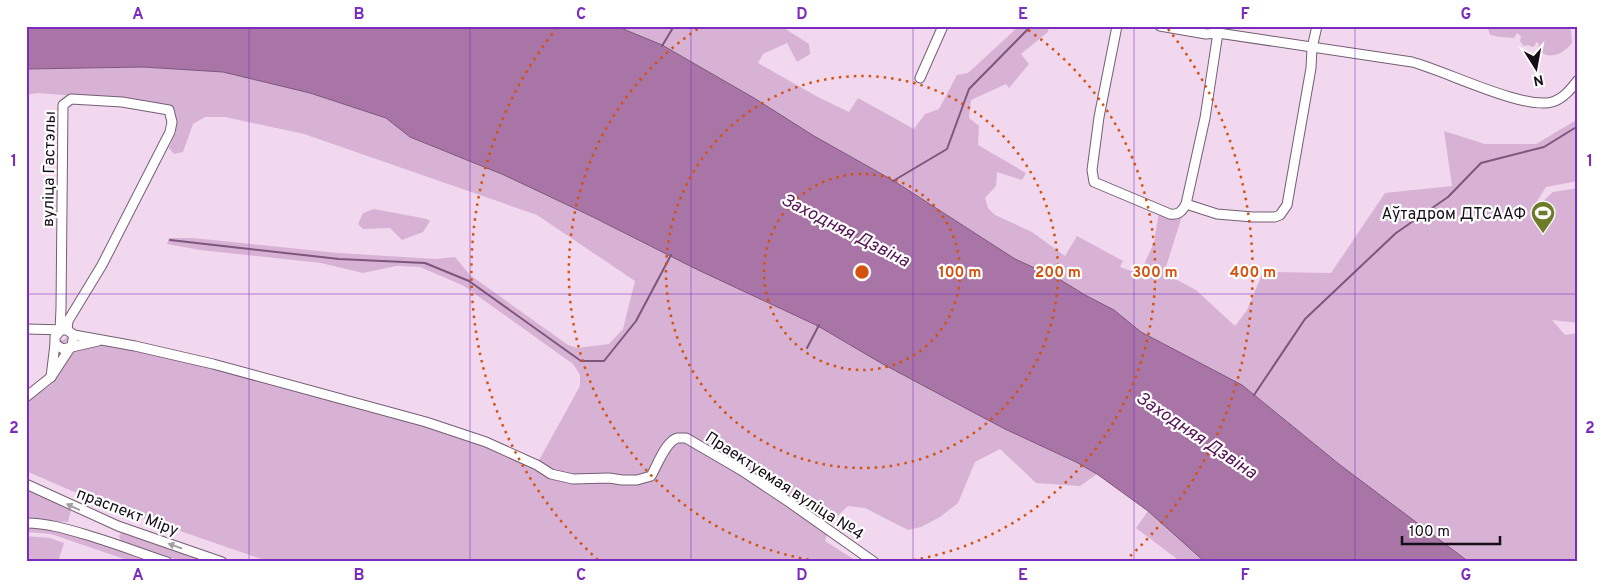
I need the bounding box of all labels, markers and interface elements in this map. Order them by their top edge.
text: A [132,5,144,25]
text: B [353,5,365,25]
text: C [576,5,586,25]
text: D [796,5,808,25]
text: E [1018,5,1028,25]
text: F [1240,5,1250,25]
text: G [1461,5,1471,25]
north arrow [1512,42,1562,92]
text: N [1532,70,1545,89]
street label: вуліца Гастэлы [39,111,61,227]
text: 1 [11,152,17,172]
text: 1 [1587,152,1593,172]
water label: Заходняя Дзвіна [777,189,914,274]
sports icon: Аўтадром ДТСААФ [1530,200,1556,234]
place label: Аўтадром ДТСААФ [1382,205,1526,225]
centre of rings [853,263,871,281]
text: 100 m [939,264,981,283]
text: 200 m [1035,264,1081,283]
text: 300 m [1132,264,1178,283]
text: 400 m [1230,264,1276,283]
water label: Заходняя Дзвіна [1131,387,1261,485]
text: 2 [9,419,19,439]
text: 2 [1585,419,1595,439]
street label: Праектуемая вуліца №4 [701,428,867,545]
street label: праспект Міру [73,484,181,541]
one-way arrow [66,502,81,511]
scale bar [1402,513,1499,545]
text: 100 m [1409,523,1450,542]
one-way arrow [168,542,183,549]
text: A [132,566,144,586]
text: B [353,566,365,586]
text: C [576,566,586,586]
text: D [796,566,808,586]
text: E [1018,566,1028,586]
text: F [1240,566,1250,586]
text: G [1461,566,1471,586]

